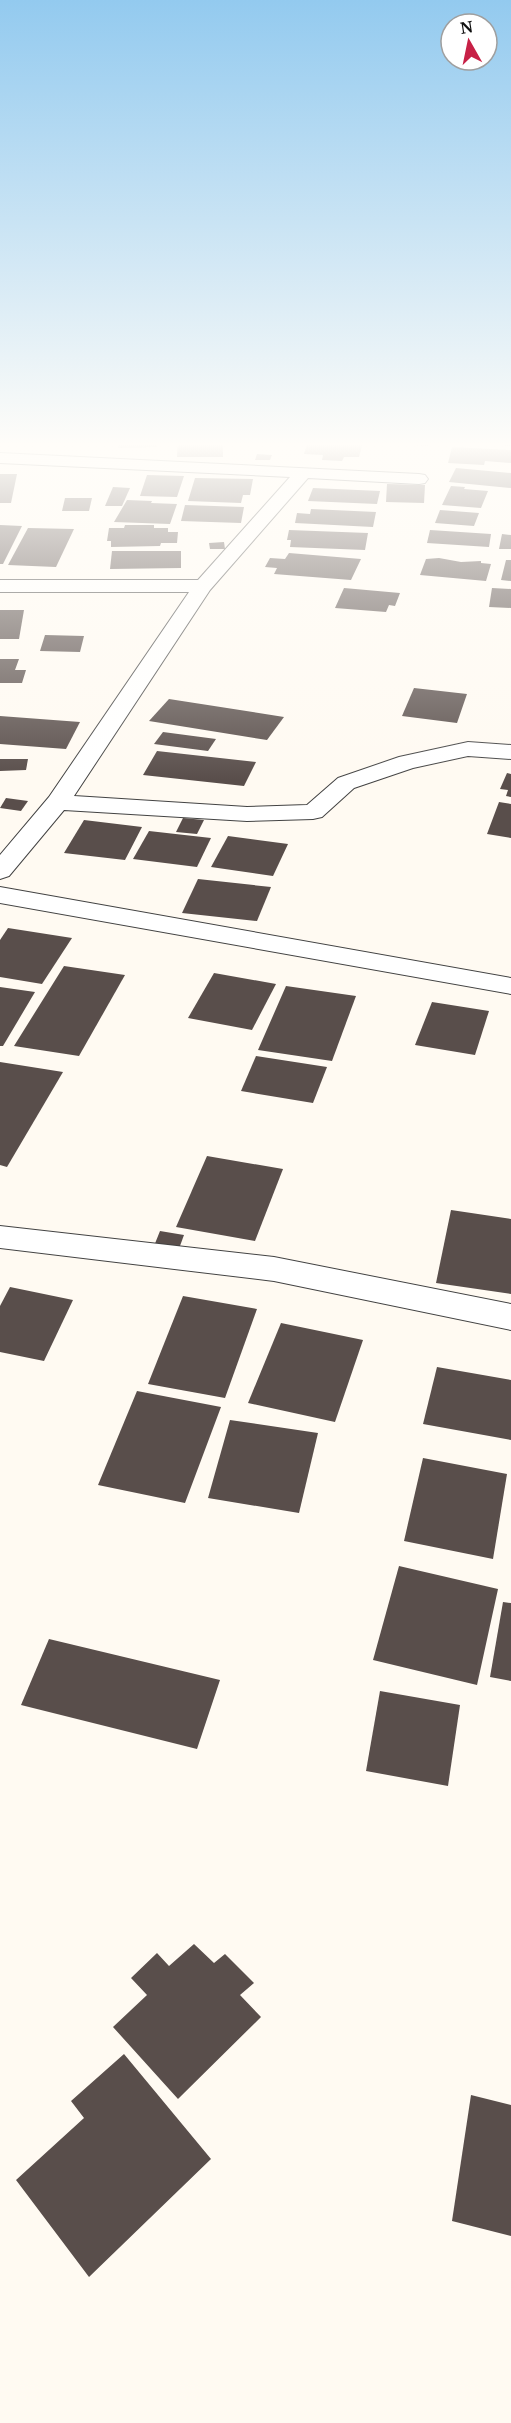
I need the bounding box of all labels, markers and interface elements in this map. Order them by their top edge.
north arrow [439,12,499,72]
text: N [459,15,475,39]

